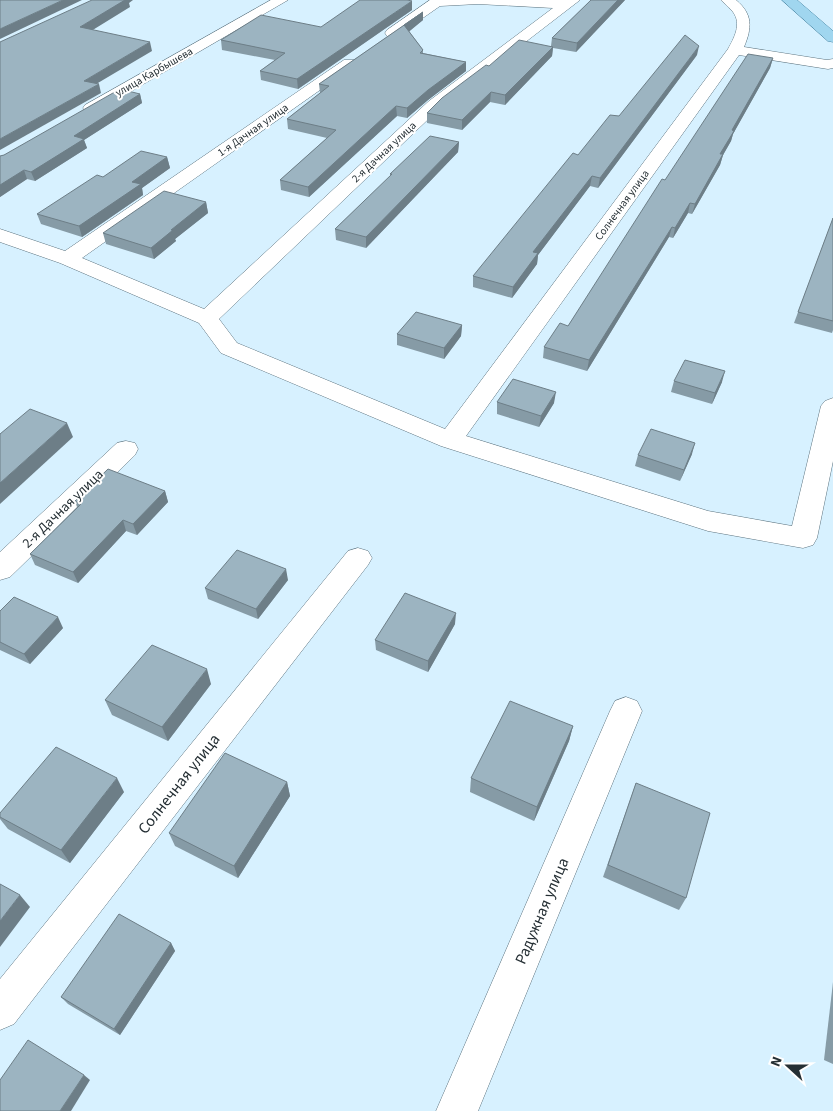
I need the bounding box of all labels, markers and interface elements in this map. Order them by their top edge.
street label: улица Карбышева [112,44,196,100]
street label: 1-я Дачная улица [215,100,291,160]
street label: 2-я Дачная улица [348,118,420,186]
street label: Солнечная улица [591,167,653,243]
street label: 2-я Дачная улица [18,465,108,553]
street label: Солнечная улица [133,729,225,839]
street label: Радужная улица [510,854,574,968]
north arrow [763,1041,813,1091]
text: N [766,1054,788,1070]

